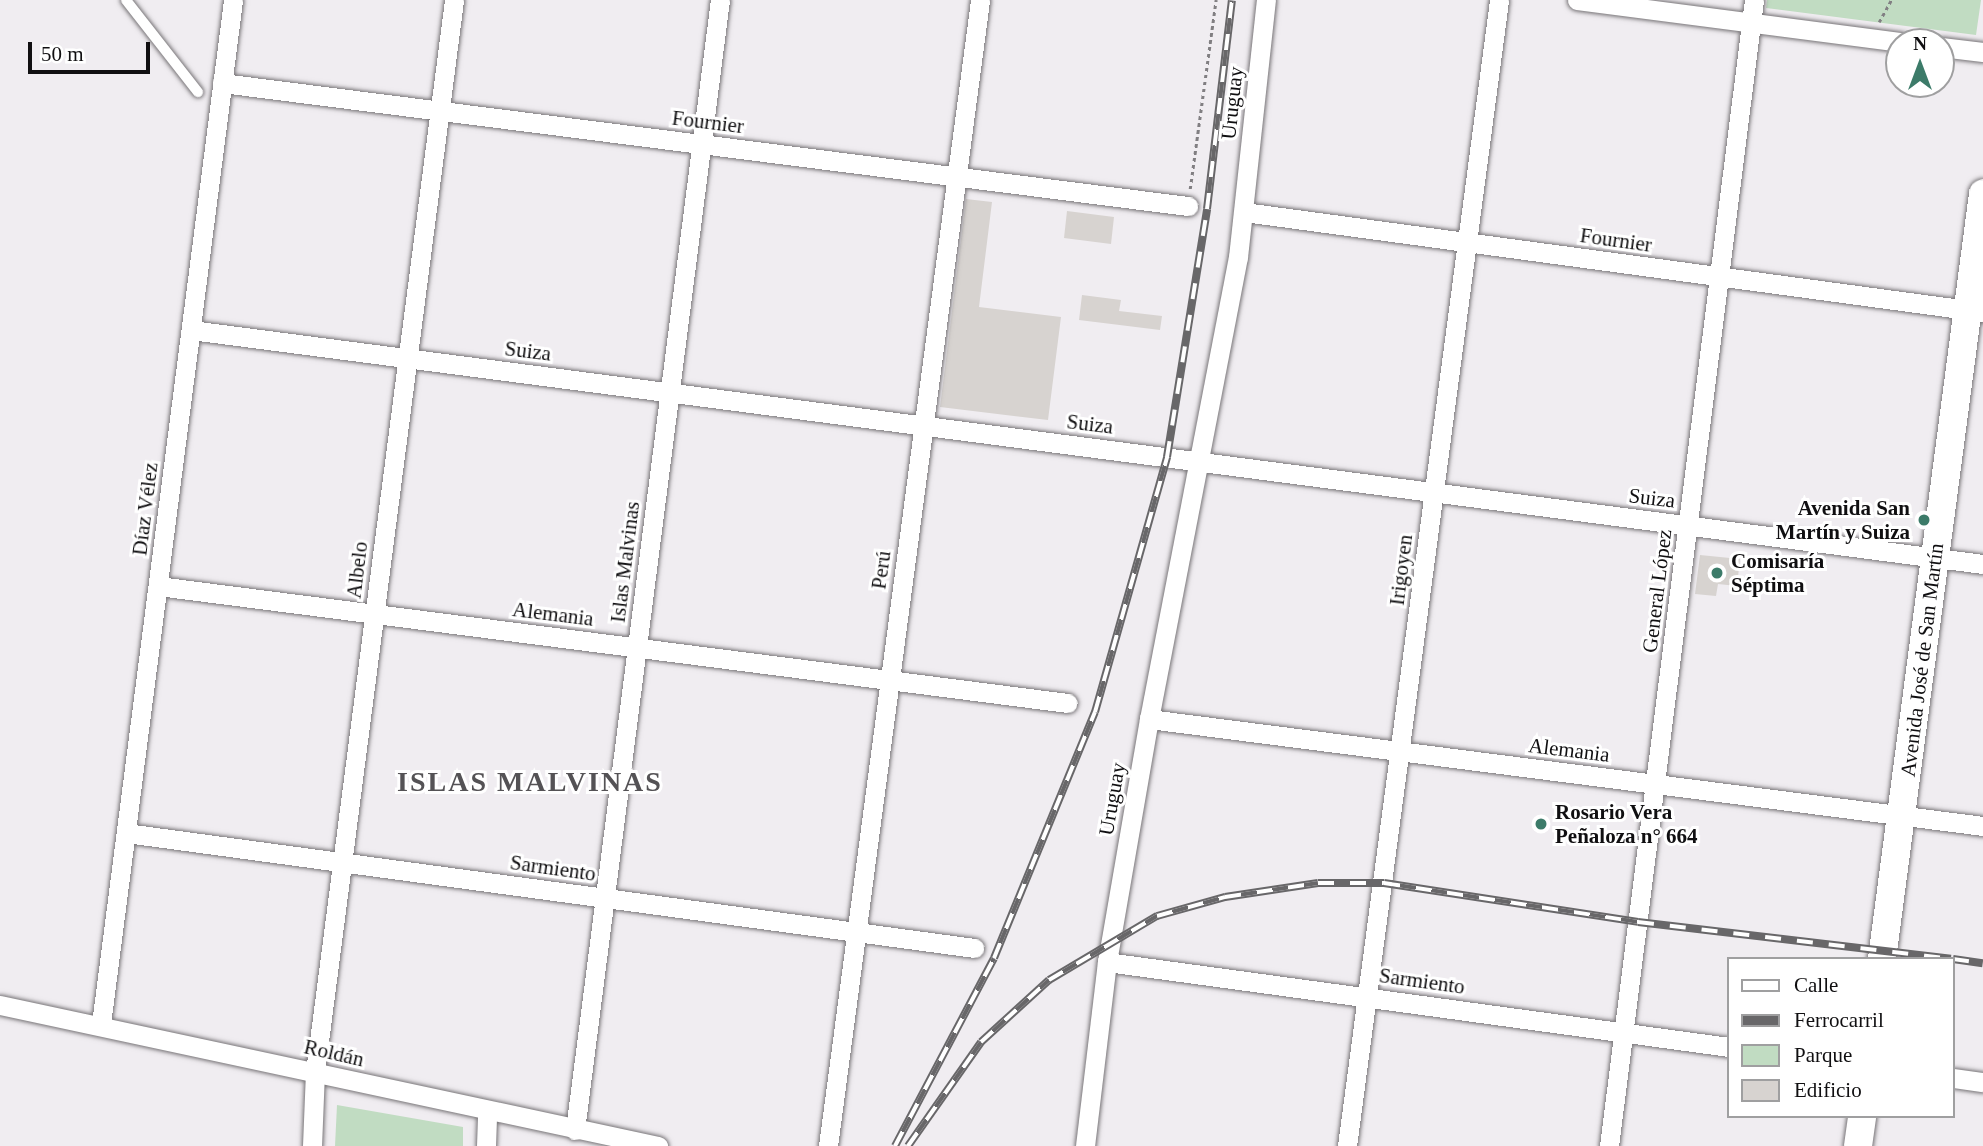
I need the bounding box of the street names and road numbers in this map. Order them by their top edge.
street label: Uruguay [1216,65,1248,141]
street label: Fournier [671,105,745,139]
street label: Fournier [1578,222,1654,258]
street label: Suiza [503,336,553,366]
street label: Suiza [1065,409,1115,439]
street label: Díaz Vélez [127,461,163,557]
street label: Suiza [1627,483,1677,513]
street label: Islas Malvinas [605,500,645,624]
street label: General López [1637,528,1677,654]
street label: Irigoyen [1384,533,1418,607]
street label: Albelo [341,540,373,600]
street label: Avenida José de San Martín [1895,542,1949,778]
street label: Perú [866,549,896,591]
street label: Alemania [511,597,595,631]
street label: Alemania [1527,733,1611,767]
street label: Uruguay [1093,761,1131,837]
street label: Sarmiento [509,850,597,886]
street label: Sarmiento [1378,963,1466,999]
street label: Roldán [302,1034,366,1072]

